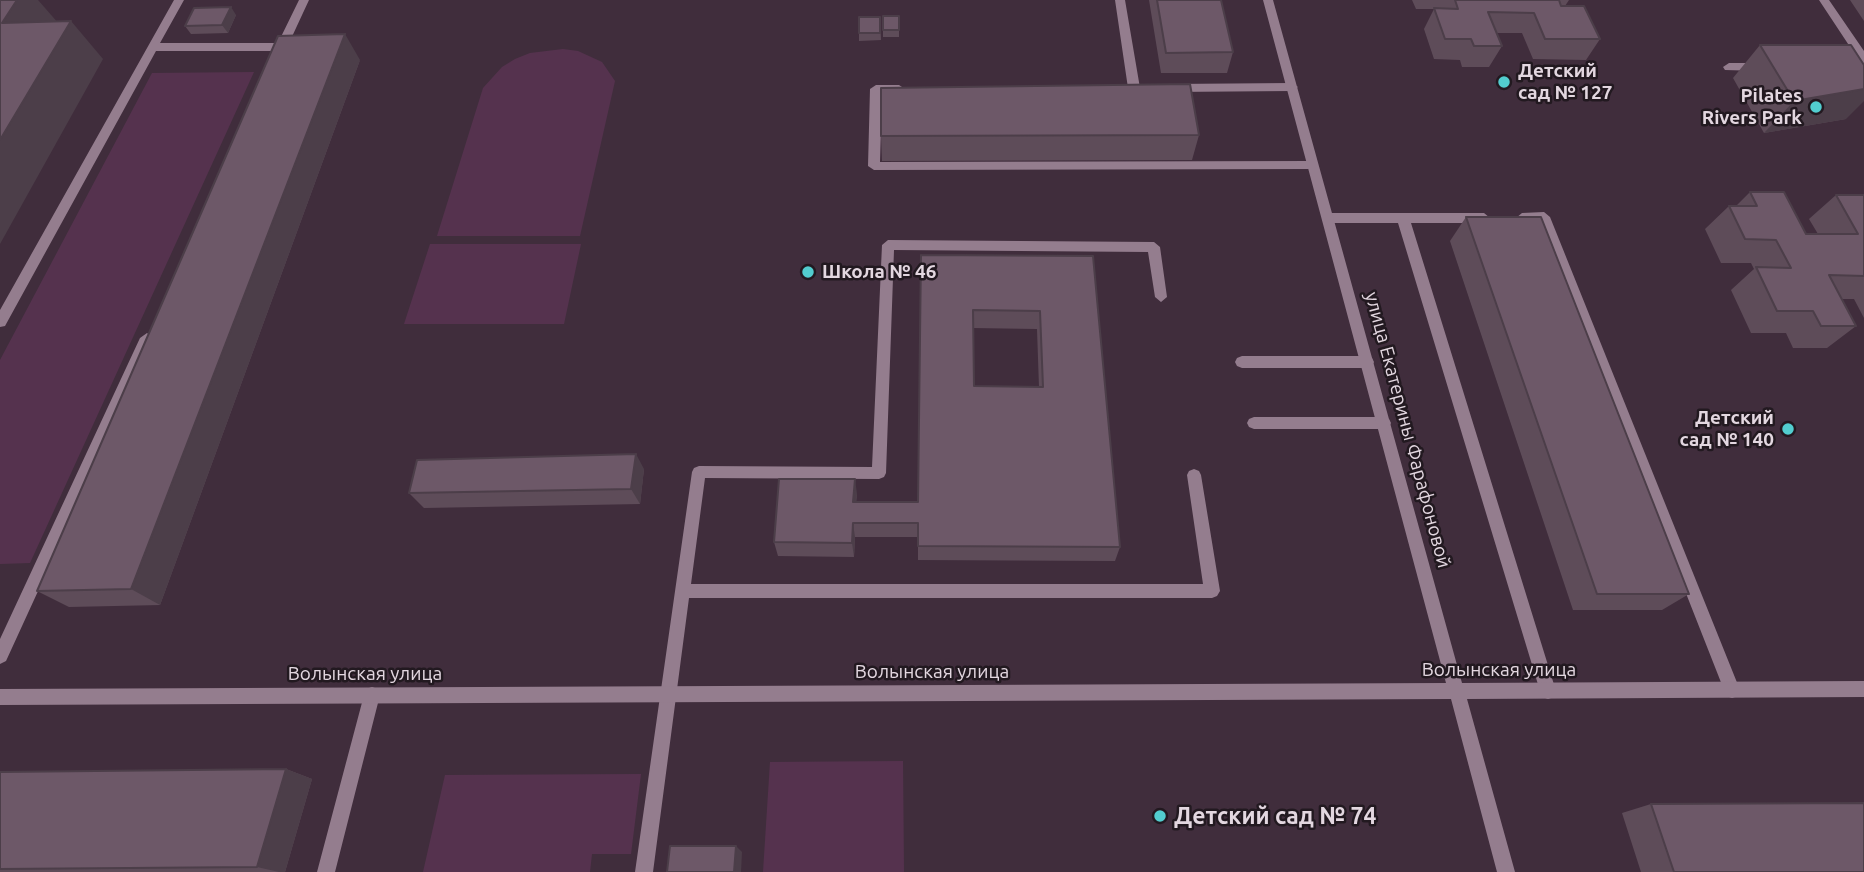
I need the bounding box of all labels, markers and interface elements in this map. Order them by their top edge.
place label: Детский сад № 127 [1518,60,1612,104]
marker: Детский сад № 127 [1496,74,1512,90]
place label: Pilates Rivers Park [1702,85,1802,129]
marker: Pilates Rivers Park [1808,99,1824,115]
place label: Школа № 46 [822,261,936,283]
marker: Школа № 46 [800,264,816,280]
street label: улица Екатерины Фарафоновой [1360,289,1456,571]
place label: Детский сад № 140 [1680,407,1774,451]
marker: Детский сад № 140 [1780,421,1796,437]
street label: Волынская улица [1422,659,1576,681]
street label: Волынская улица [855,661,1009,683]
street label: Волынская улица [288,663,442,685]
place label: Детский сад № 74 [1174,802,1376,830]
marker: Детский сад № 74 [1152,808,1168,824]

